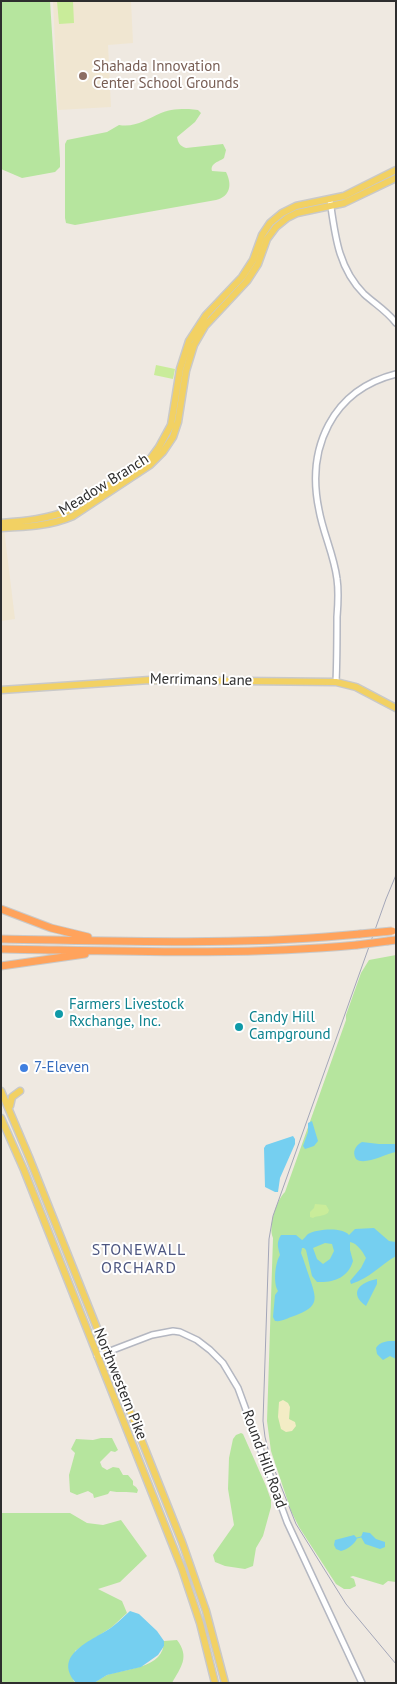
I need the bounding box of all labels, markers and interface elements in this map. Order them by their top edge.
place label: Shahada Innovation Center School Grounds [93,58,239,93]
marker: Shahada Innovation Center School Grounds [77,70,89,82]
street label: Meadow Branch [56,450,152,520]
street label: Merrimans Lane [150,670,252,690]
place label: Farmers Livestock Rxchange, Inc. [69,996,184,1031]
marker: Farmers Livestock Rxchange, Inc. [53,1008,65,1020]
place label: Candy Hill Campground [249,1009,331,1044]
marker: Candy Hill Campground [233,1021,245,1033]
place label: 7-Eleven [34,1059,89,1077]
marker: 7-Eleven [18,1062,30,1074]
district label: STONEWALL ORCHARD [91,1240,187,1278]
street label: Northwestern Pike [89,1326,151,1442]
street label: Round Hill Road [238,1407,290,1511]

